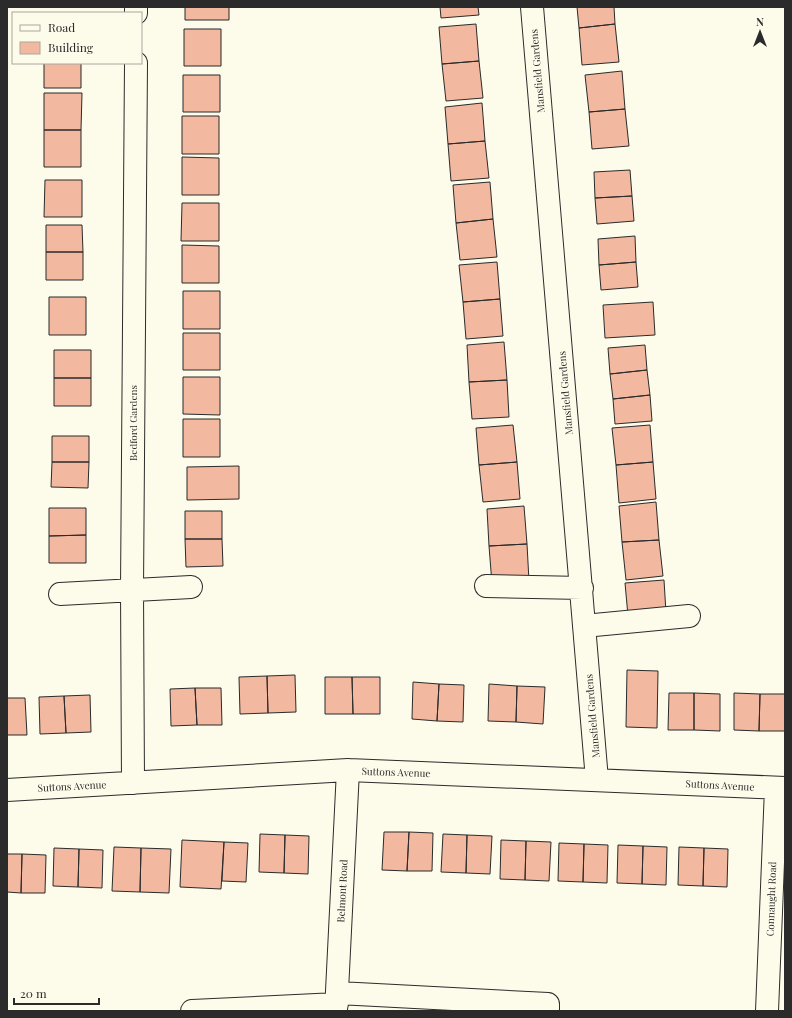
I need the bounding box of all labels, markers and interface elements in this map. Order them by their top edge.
legend [12,12,142,64]
north arrow [740,12,780,52]
text: N [756,14,764,29]
text: Road [48,19,75,35]
street label: Mansfield Gardens [526,29,548,113]
text: Building [48,39,94,55]
street label: Mansfield Gardens [554,351,576,435]
street label: Bedford Gardens [126,385,140,461]
street label: Mansfield Gardens [581,674,603,758]
street label: Suttons Avenue [361,764,431,780]
street label: Suttons Avenue [685,776,755,794]
street label: Suttons Avenue [37,777,107,795]
street label: Belmont Road [333,859,351,923]
street label: Connaught Road [763,861,779,937]
scale bar [14,980,99,1006]
text: 20 m [20,985,47,1001]

